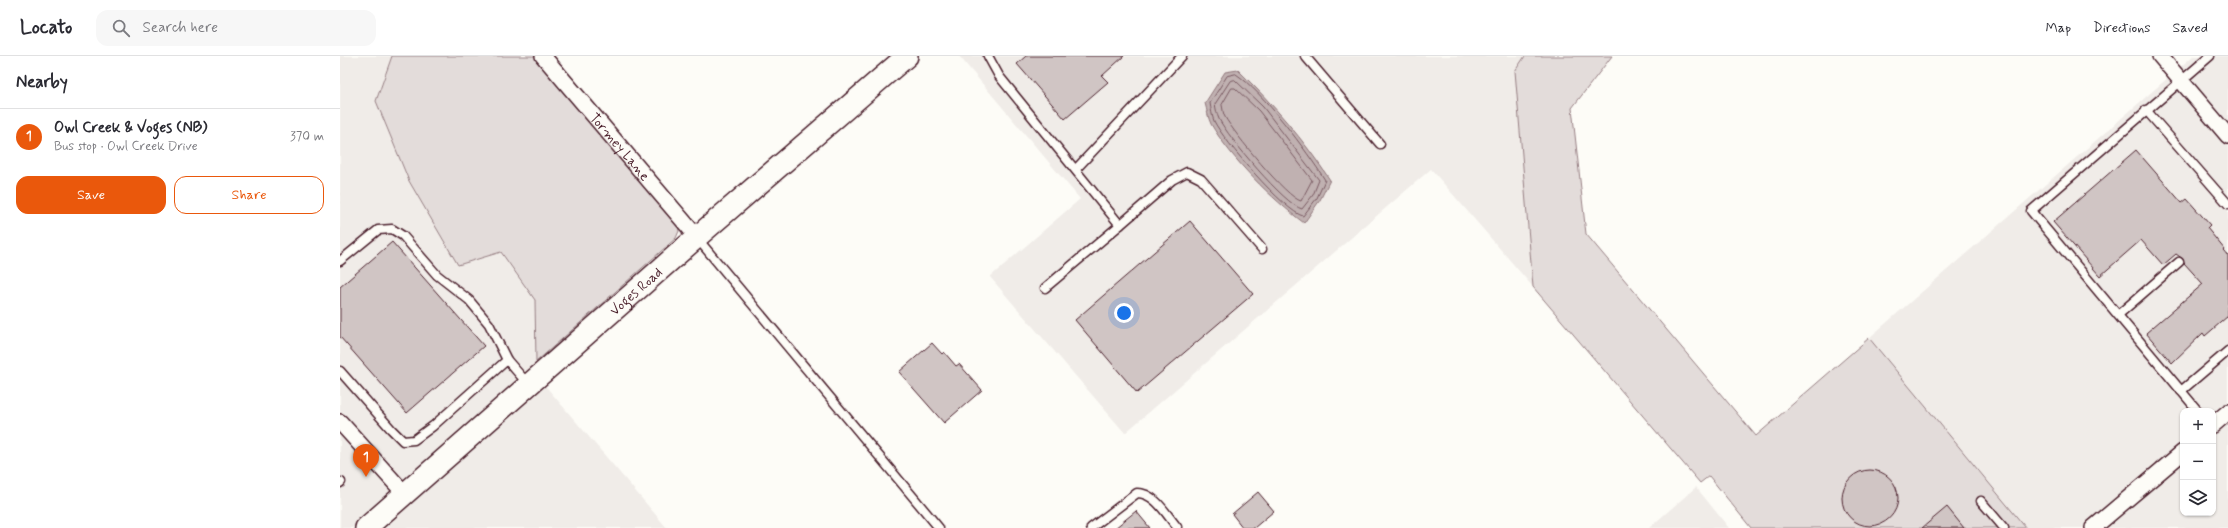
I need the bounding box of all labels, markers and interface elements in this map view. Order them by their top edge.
search box [96,10,376,46]
text: Locato [20,15,72,40]
icon: search [110,17,132,39]
text: Search here [142,18,218,38]
text: Map [2045,19,2071,37]
text: Directions [2093,19,2151,37]
text: Saved [2173,19,2208,37]
text: Nearby [16,71,68,93]
street label: Tormey Lane [585,110,653,185]
text: Owl Creek & Voges (NB) [54,118,207,138]
text: 1 [26,128,32,145]
text: 370 m [290,128,324,145]
text: Bus stop · Owl Creek Drive [54,138,198,155]
button: Save [16,176,166,214]
button: Share [174,176,324,214]
street label: Voges Road [606,264,666,320]
your location [1114,303,1134,323]
map controls [2180,408,2216,516]
button: + [2180,408,2216,444]
pin: 1 [353,444,379,477]
button: − [2180,444,2216,480]
button: layers [2180,480,2216,516]

